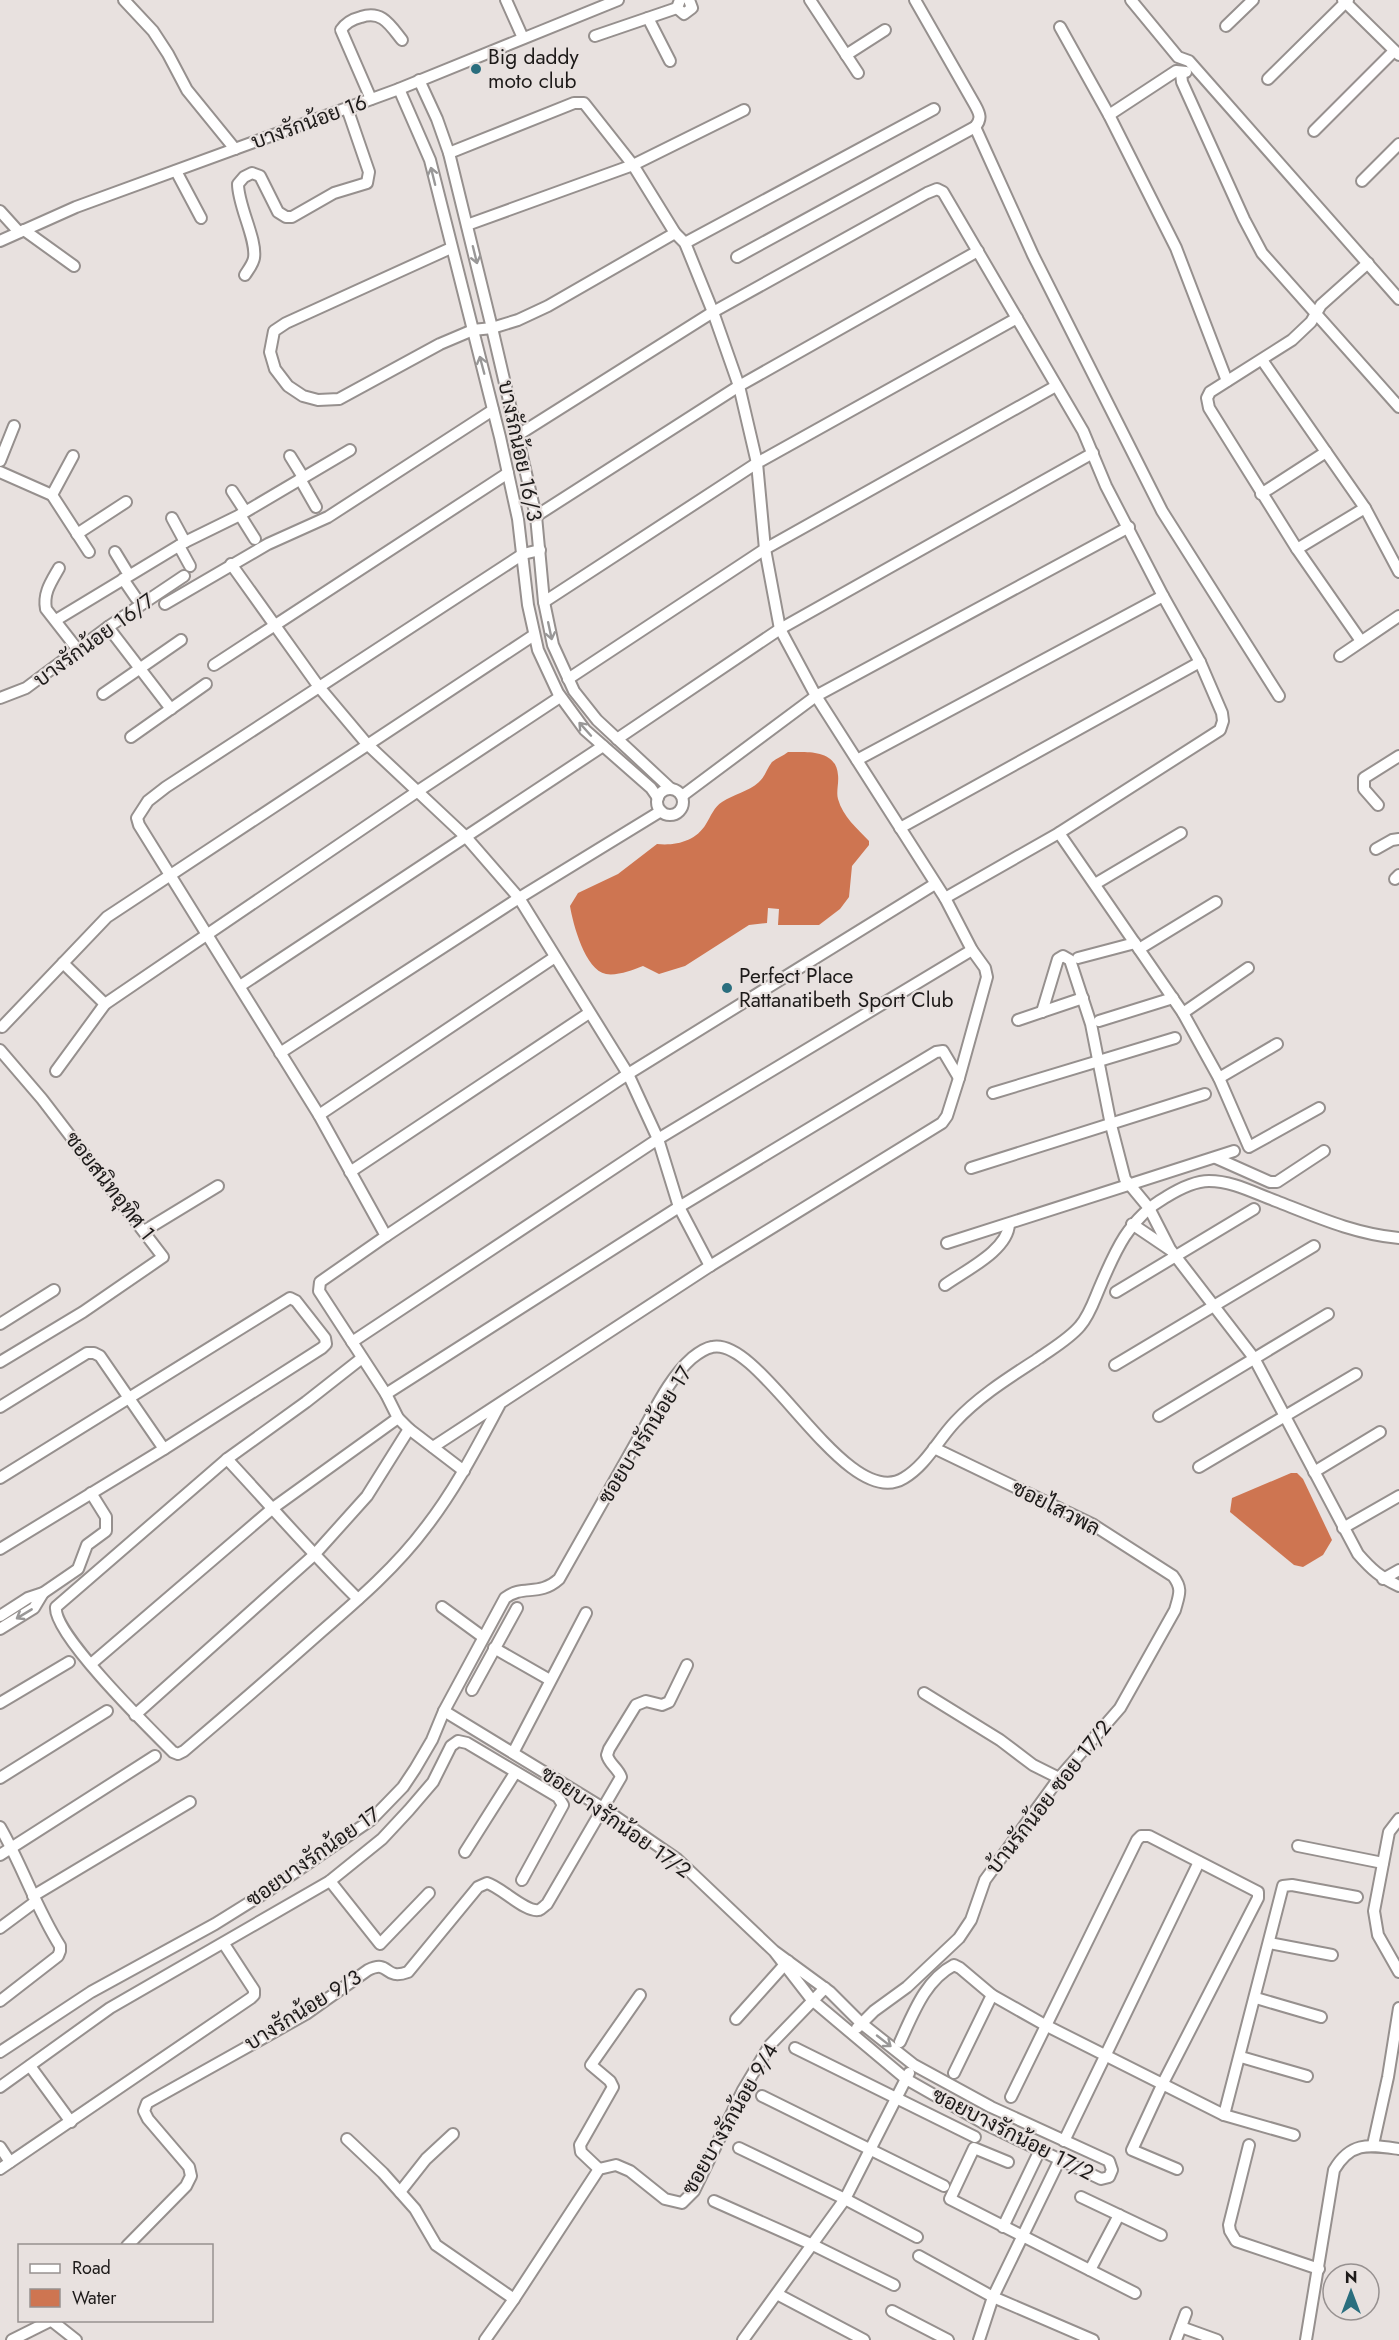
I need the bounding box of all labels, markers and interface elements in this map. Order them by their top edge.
place label: Big daddy moto club [488,42,579,96]
marker: Big daddy moto club [469,62,483,76]
street label: บางรักน้อย 16 [247,87,371,157]
one-way arrow [427,166,439,185]
one-way arrow [469,246,481,265]
one-way arrow [475,355,487,374]
street label: บางรักน้อย 16/3 [490,378,550,524]
street label: บางรักน้อย 16/7 [27,586,161,694]
one-way arrow [545,621,556,641]
one-way arrow [578,721,592,736]
place label: Perfect Place Rattanatibeth Sport Club [739,961,954,1015]
marker: Perfect Place Rattanatibeth Sport Club [720,981,734,995]
street label: ซอยสนิทอุทิศ 1 [58,1125,162,1247]
street label: ซอยบางรักน้อย 17 [591,1360,699,1510]
street label: ซอยไสวพล [1007,1473,1105,1543]
one-way arrow [16,1607,33,1620]
street label: บ้านรักน้อย ซอย 17/2 [979,1714,1119,1880]
street label: ซอยบางรักน้อย 17/2 [535,1759,697,1885]
street label: ซอยบางรักน้อย 17 [240,1800,386,1914]
street label: บางรักน้อย 9/3 [239,1962,367,2058]
one-way arrow [875,2035,891,2048]
street label: ซอยบางรักน้อย 9/4 [674,2038,786,2200]
street label: ซอยบางรักน้อย 17/2 [927,2080,1099,2188]
legend [18,2244,213,2322]
text: Road [72,2255,111,2281]
north arrow [1321,2262,1381,2322]
text: N [1345,2266,1357,2289]
text: Water [72,2285,117,2311]

